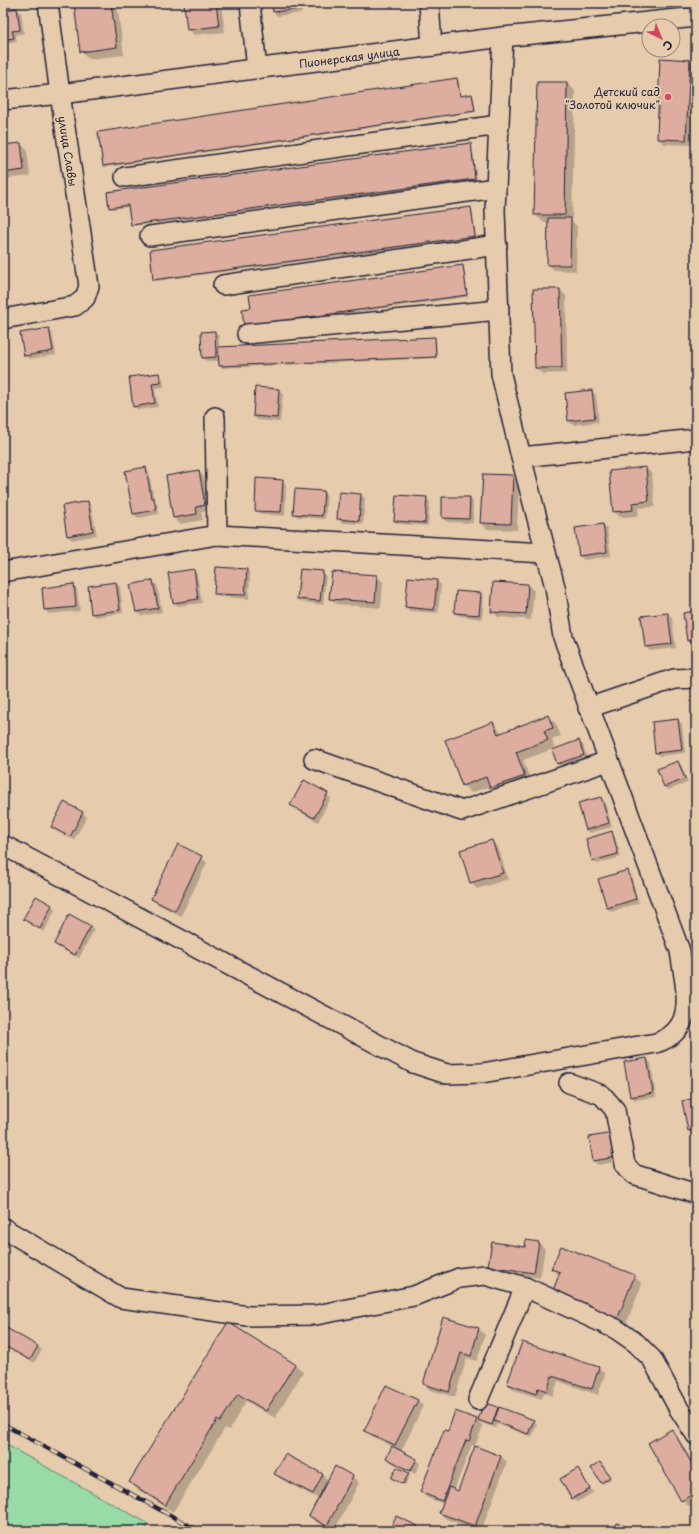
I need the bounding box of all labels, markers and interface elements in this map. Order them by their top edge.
north arrow [641,18,681,58]
text: С [659,37,677,55]
street label: Пионерская улица [298,42,401,72]
place label: Детский сад "Золотой ключик" [565,83,660,113]
marker: Детский сад "Золотой ключик" [663,92,673,102]
street label: улица Славы [54,115,82,187]

